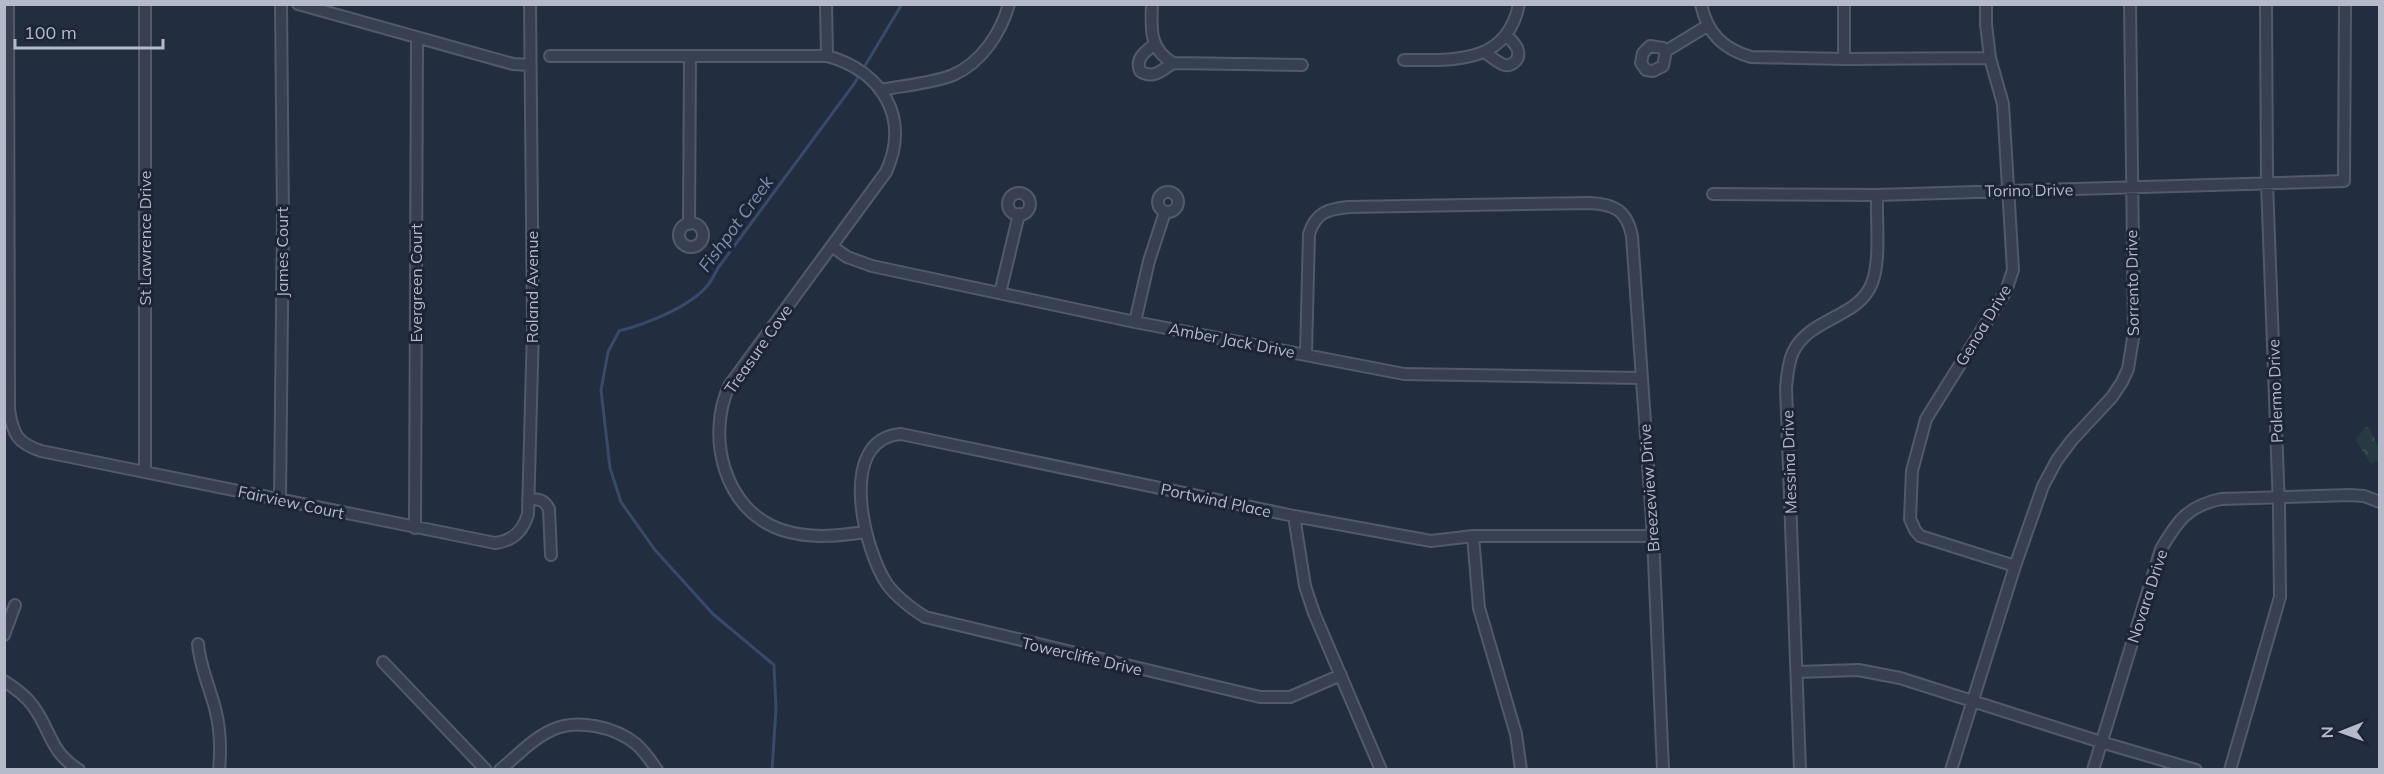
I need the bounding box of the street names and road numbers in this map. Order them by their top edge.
street label: St Lawrence Drive [135,171,155,305]
street label: Torino Drive [1985,179,2073,201]
street label: James Court [272,206,292,297]
street label: Evergreen Court [406,223,426,342]
street label: Sorrento Drive [2121,230,2143,336]
street label: Roland Avenue [522,231,542,343]
street label: Genoa Drive [1951,281,2015,369]
street label: Treasure Cove [720,300,796,398]
street label: Amber Jack Drive [1167,318,1297,362]
street label: Palermo Drive [2263,339,2287,443]
street label: Messina Drive [1777,410,1801,514]
street label: Breezeview Drive [1635,423,1663,553]
street label: Portwind Place [1159,479,1273,521]
street label: Fairview Court [236,481,346,523]
street label: Novara Drive [2122,547,2172,645]
street label: Towercliffe Drive [1020,632,1144,680]

